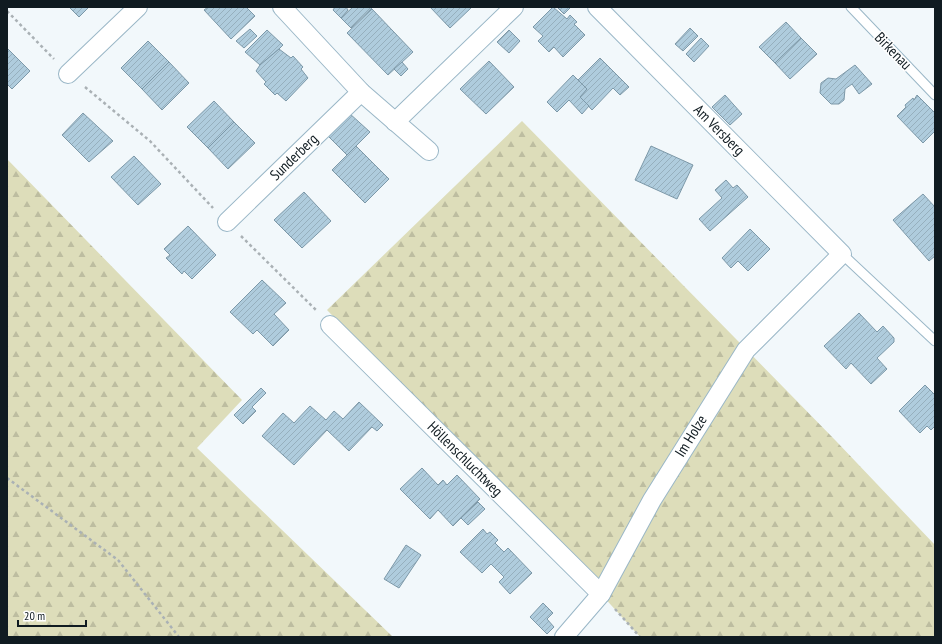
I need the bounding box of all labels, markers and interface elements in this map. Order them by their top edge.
street label: Birkenau [871,28,916,74]
street label: Am Versberg [690,100,749,159]
street label: Sunderberg [266,129,322,184]
street label: Im Holze [670,411,711,460]
street label: Höllenschluchtweg [424,417,507,500]
scale bar [18,602,86,628]
text: 20 m [24,608,45,623]

